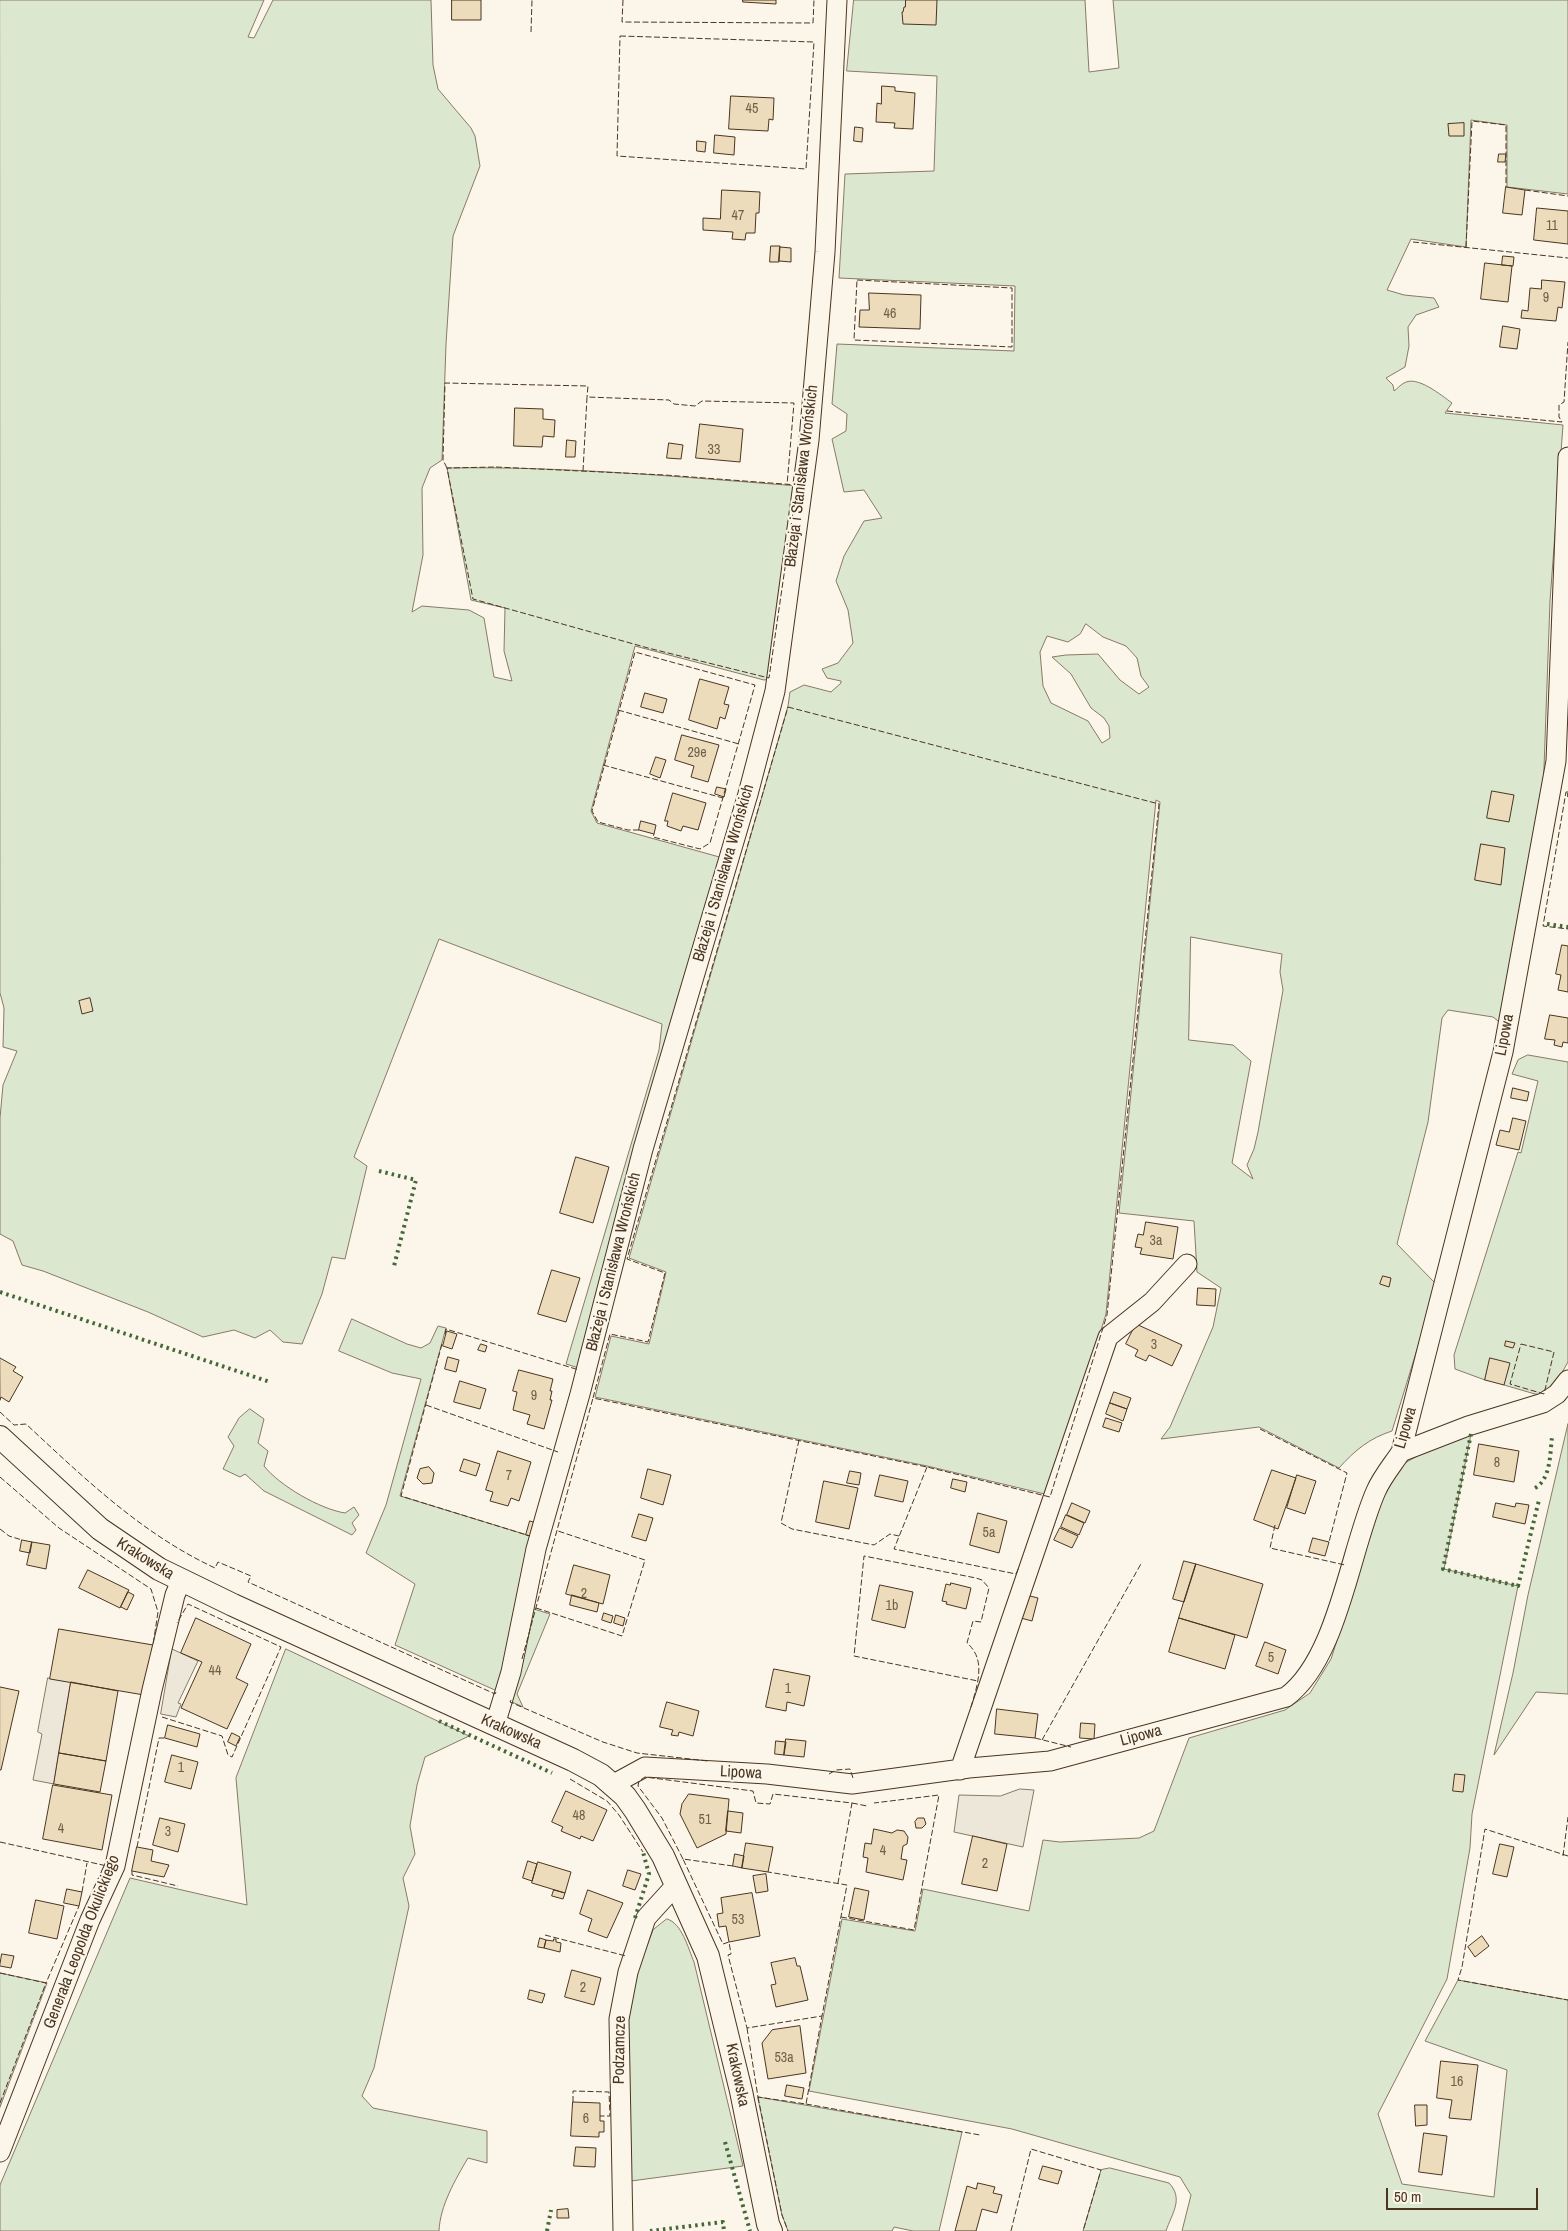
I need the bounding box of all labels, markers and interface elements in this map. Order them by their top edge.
house number: 45 [746,101,758,117]
house number: 47 [732,208,744,224]
house number: 11 [1546,218,1558,234]
house number: 9 [1543,290,1549,306]
house number: 46 [884,306,896,322]
street label: Błażeja i Stanisława Wrońskich [781,384,823,568]
house number: 33 [708,442,720,458]
house number: 29e [687,745,707,761]
street label: Błażeja i Stanisława Wrońskich [689,782,759,964]
street label: Lipowa [1492,1012,1518,1058]
street label: Błażeja i Stanisława Wrońskich [582,1171,646,1353]
house number: 3a [1150,1233,1162,1249]
house number: 3 [1151,1337,1157,1353]
house number: 9 [531,1388,537,1404]
street label: Lipowa [1391,1405,1421,1451]
house number: 8 [1494,1455,1500,1471]
house number: 7 [506,1468,512,1484]
house number: 5a [983,1525,995,1541]
street label: Krakowska [113,1534,177,1584]
house number: 2 [581,1586,587,1602]
house number: 1b [886,1598,898,1614]
house number: 5 [1268,1650,1274,1666]
house number: 44 [209,1663,221,1679]
house number: 1 [785,1681,791,1697]
street label: Krakowska [478,1710,544,1754]
street label: Lipowa [1118,1721,1164,1751]
house number: 1 [178,1760,184,1776]
street label: Lipowa [719,1762,763,1784]
house number: 48 [573,1808,585,1824]
house number: 51 [699,1812,711,1828]
house number: 4 [58,1821,64,1837]
house number: 3 [165,1824,171,1840]
house number: 4 [880,1843,886,1859]
street label: Generała Leopolda Okulickiego [40,1852,124,2032]
house number: 2 [982,1856,988,1872]
house number: 53 [732,1912,744,1928]
house number: 2 [580,1980,586,1996]
street label: Podzamcze [610,2016,630,2084]
street label: Krakowska [721,2042,753,2108]
house number: 53a [774,2050,794,2066]
house number: 16 [1451,2074,1463,2090]
house number: 6 [583,2111,589,2127]
scale bar [1388,2178,1540,2210]
text: 50 m [1394,2186,1421,2207]

